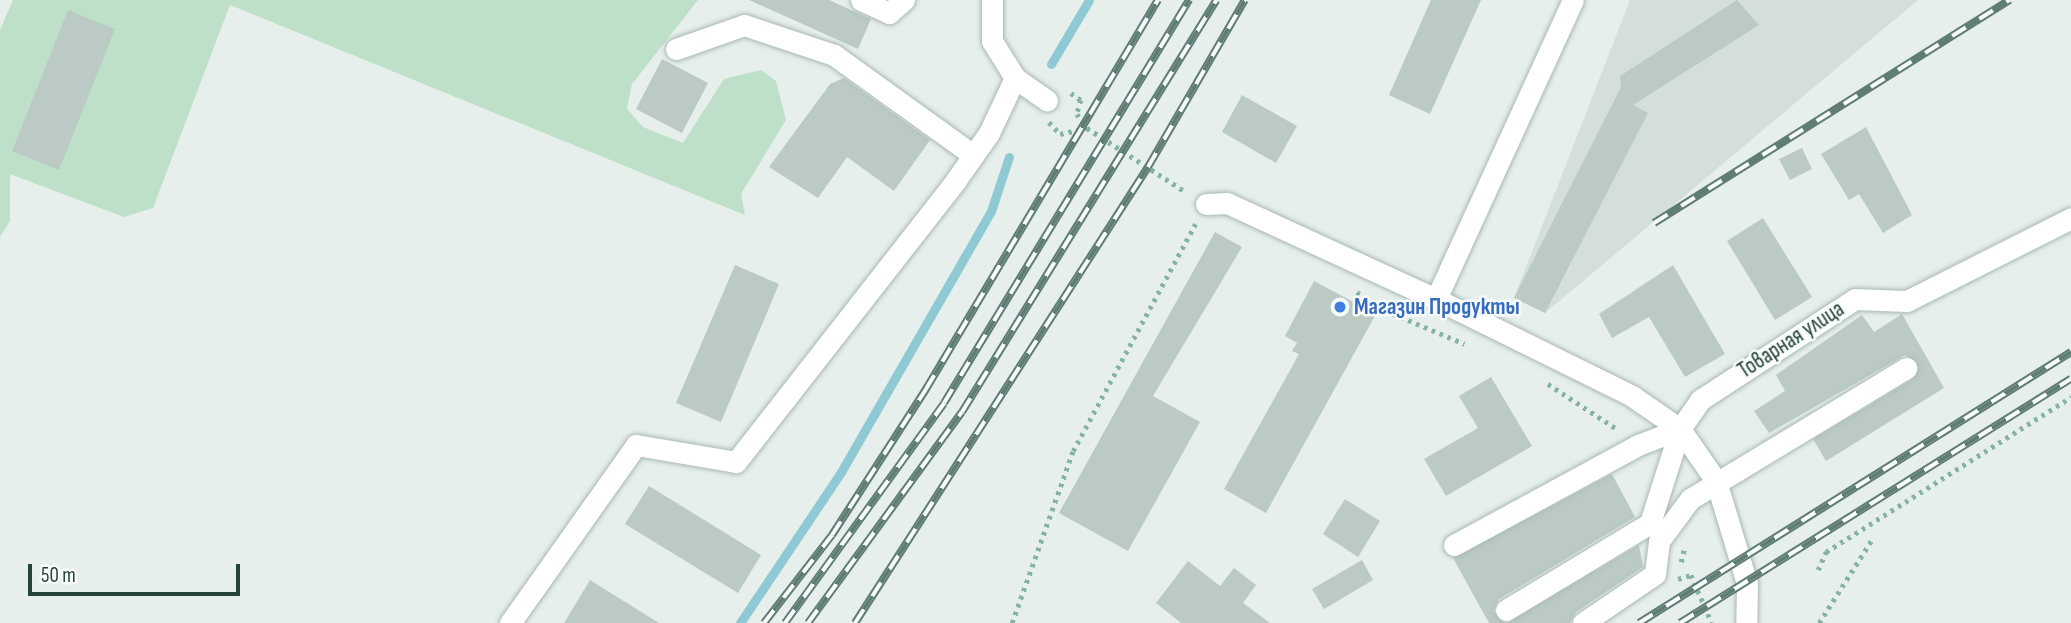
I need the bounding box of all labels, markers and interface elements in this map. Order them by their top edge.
place label: Магазин Продукты [1354,293,1520,321]
street label: Товарная улица [1733,295,1849,385]
marker: Магазин Продукты [1332,299,1348,315]
scale bar [32,550,243,594]
text: 50 m [41,563,76,588]

